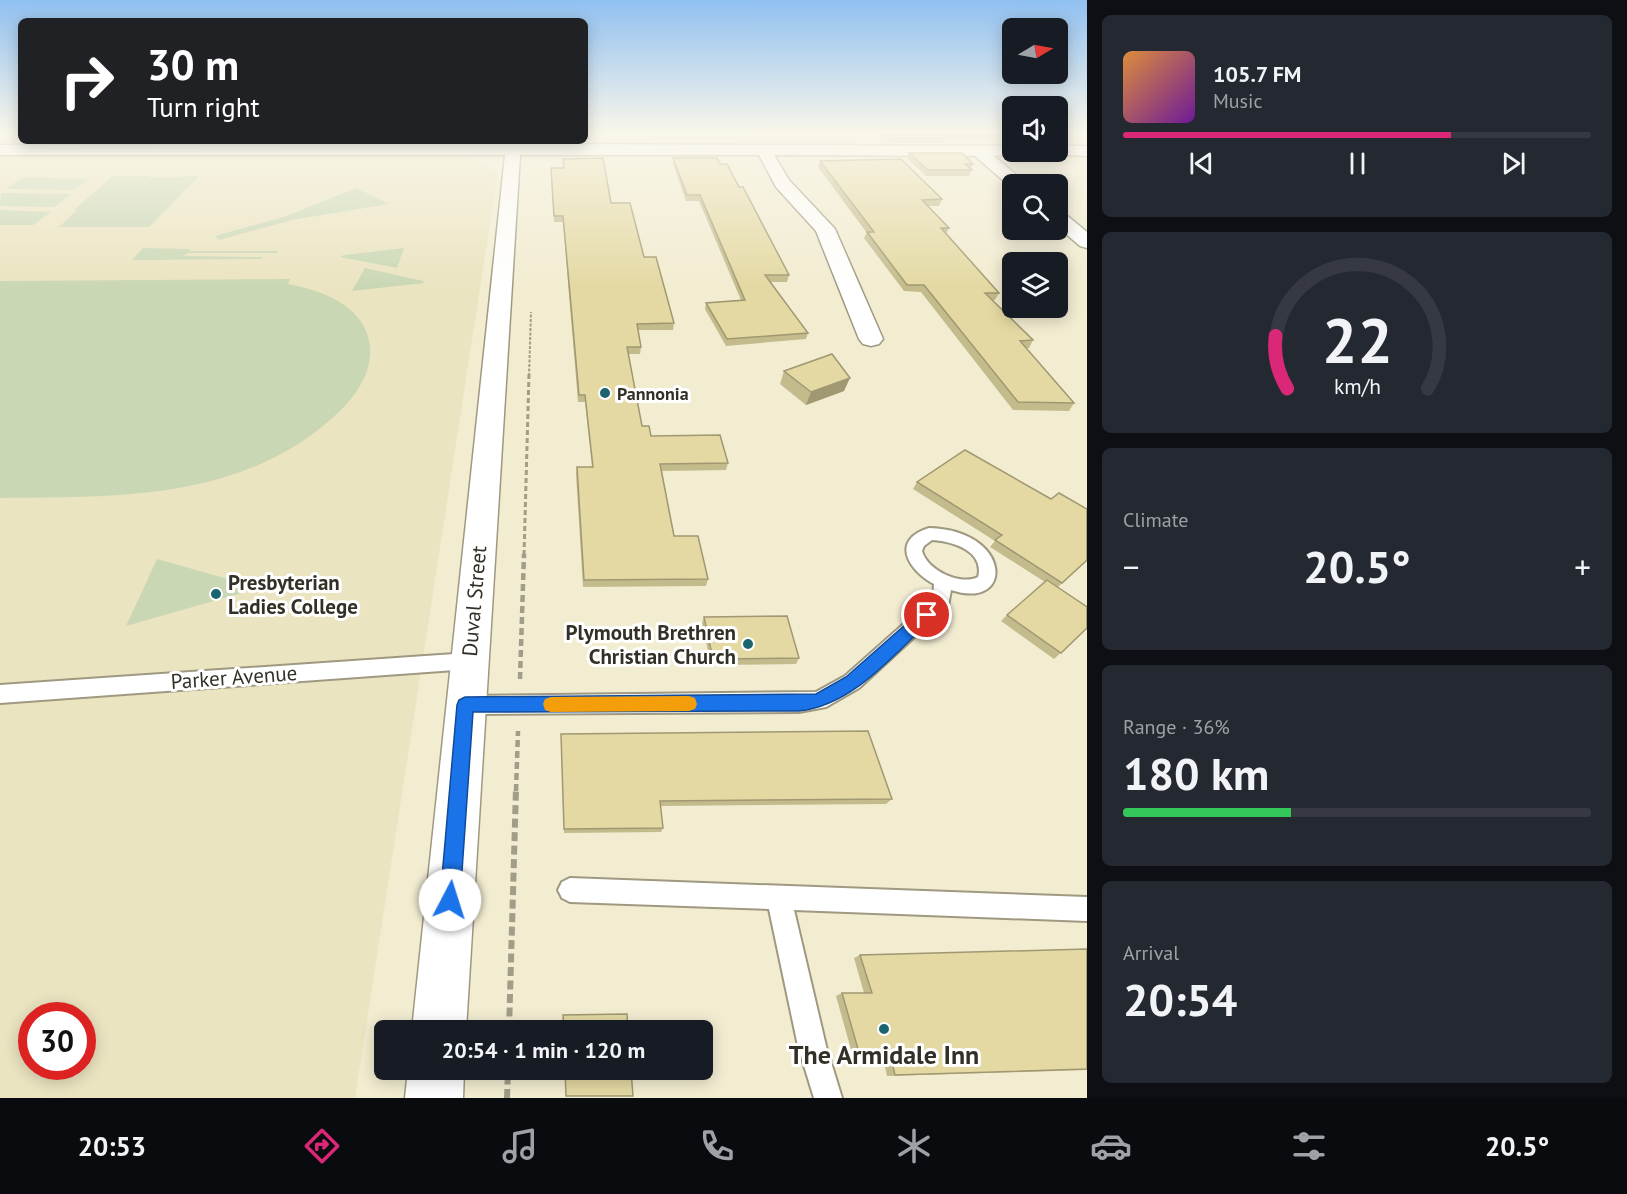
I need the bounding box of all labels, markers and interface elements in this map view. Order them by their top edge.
north arrow [1002,18,1068,84]
map controls [1002,18,1068,318]
text: 30 m [147,37,239,92]
icon: right [48,42,126,120]
text: 105.7 FM [1213,60,1301,88]
text: Music [1213,88,1262,114]
text: Turn right [147,90,260,124]
button: sound [1002,96,1068,162]
icon: previous [1185,147,1218,180]
icon: pause [1341,147,1374,180]
icon: next [1497,147,1530,180]
button: search [1002,174,1068,240]
button: layers [1002,252,1068,318]
text: 22 [1322,300,1392,381]
text: km/h [1333,373,1380,401]
place label: Pannonia [617,382,689,405]
marker: Pannonia [598,386,612,400]
text: Climate [1123,507,1189,533]
text: 20.5° [1303,537,1411,595]
street label: Duval Street [456,545,492,657]
text: − [1123,545,1140,588]
text: + [1574,545,1591,588]
place label: Presbyterian Ladies College [228,569,358,620]
marker: Presbyterian Ladies College [209,587,223,601]
pin [901,589,952,640]
icon: arrive [910,598,943,631]
place label: Plymouth Brethren Christian Church [566,619,736,670]
marker: Plymouth Brethren Christian Church [741,637,755,651]
street label: Parker Avenue [170,659,298,695]
text: Range · 36% [1123,714,1230,740]
text: 180 km [1123,744,1269,802]
position arrow [418,868,482,932]
text: Arrival [1123,940,1179,966]
text: 20:54 [1123,970,1237,1028]
speed limit sign: 30 [18,1002,96,1080]
marker: The Armidale Inn [877,1022,891,1036]
text: 20:54 · 1 min · 120 m [442,1036,645,1064]
place label: The Armidale Inn [789,1038,979,1071]
icon: directions [301,1125,343,1167]
icon: music [499,1125,541,1167]
icon: phone [696,1125,738,1167]
icon: climate [893,1125,935,1167]
icon: car [1090,1125,1132,1167]
icon: filters [1288,1125,1330,1167]
text: 20:53 [78,1129,146,1163]
text: 20.5° [1485,1129,1549,1163]

